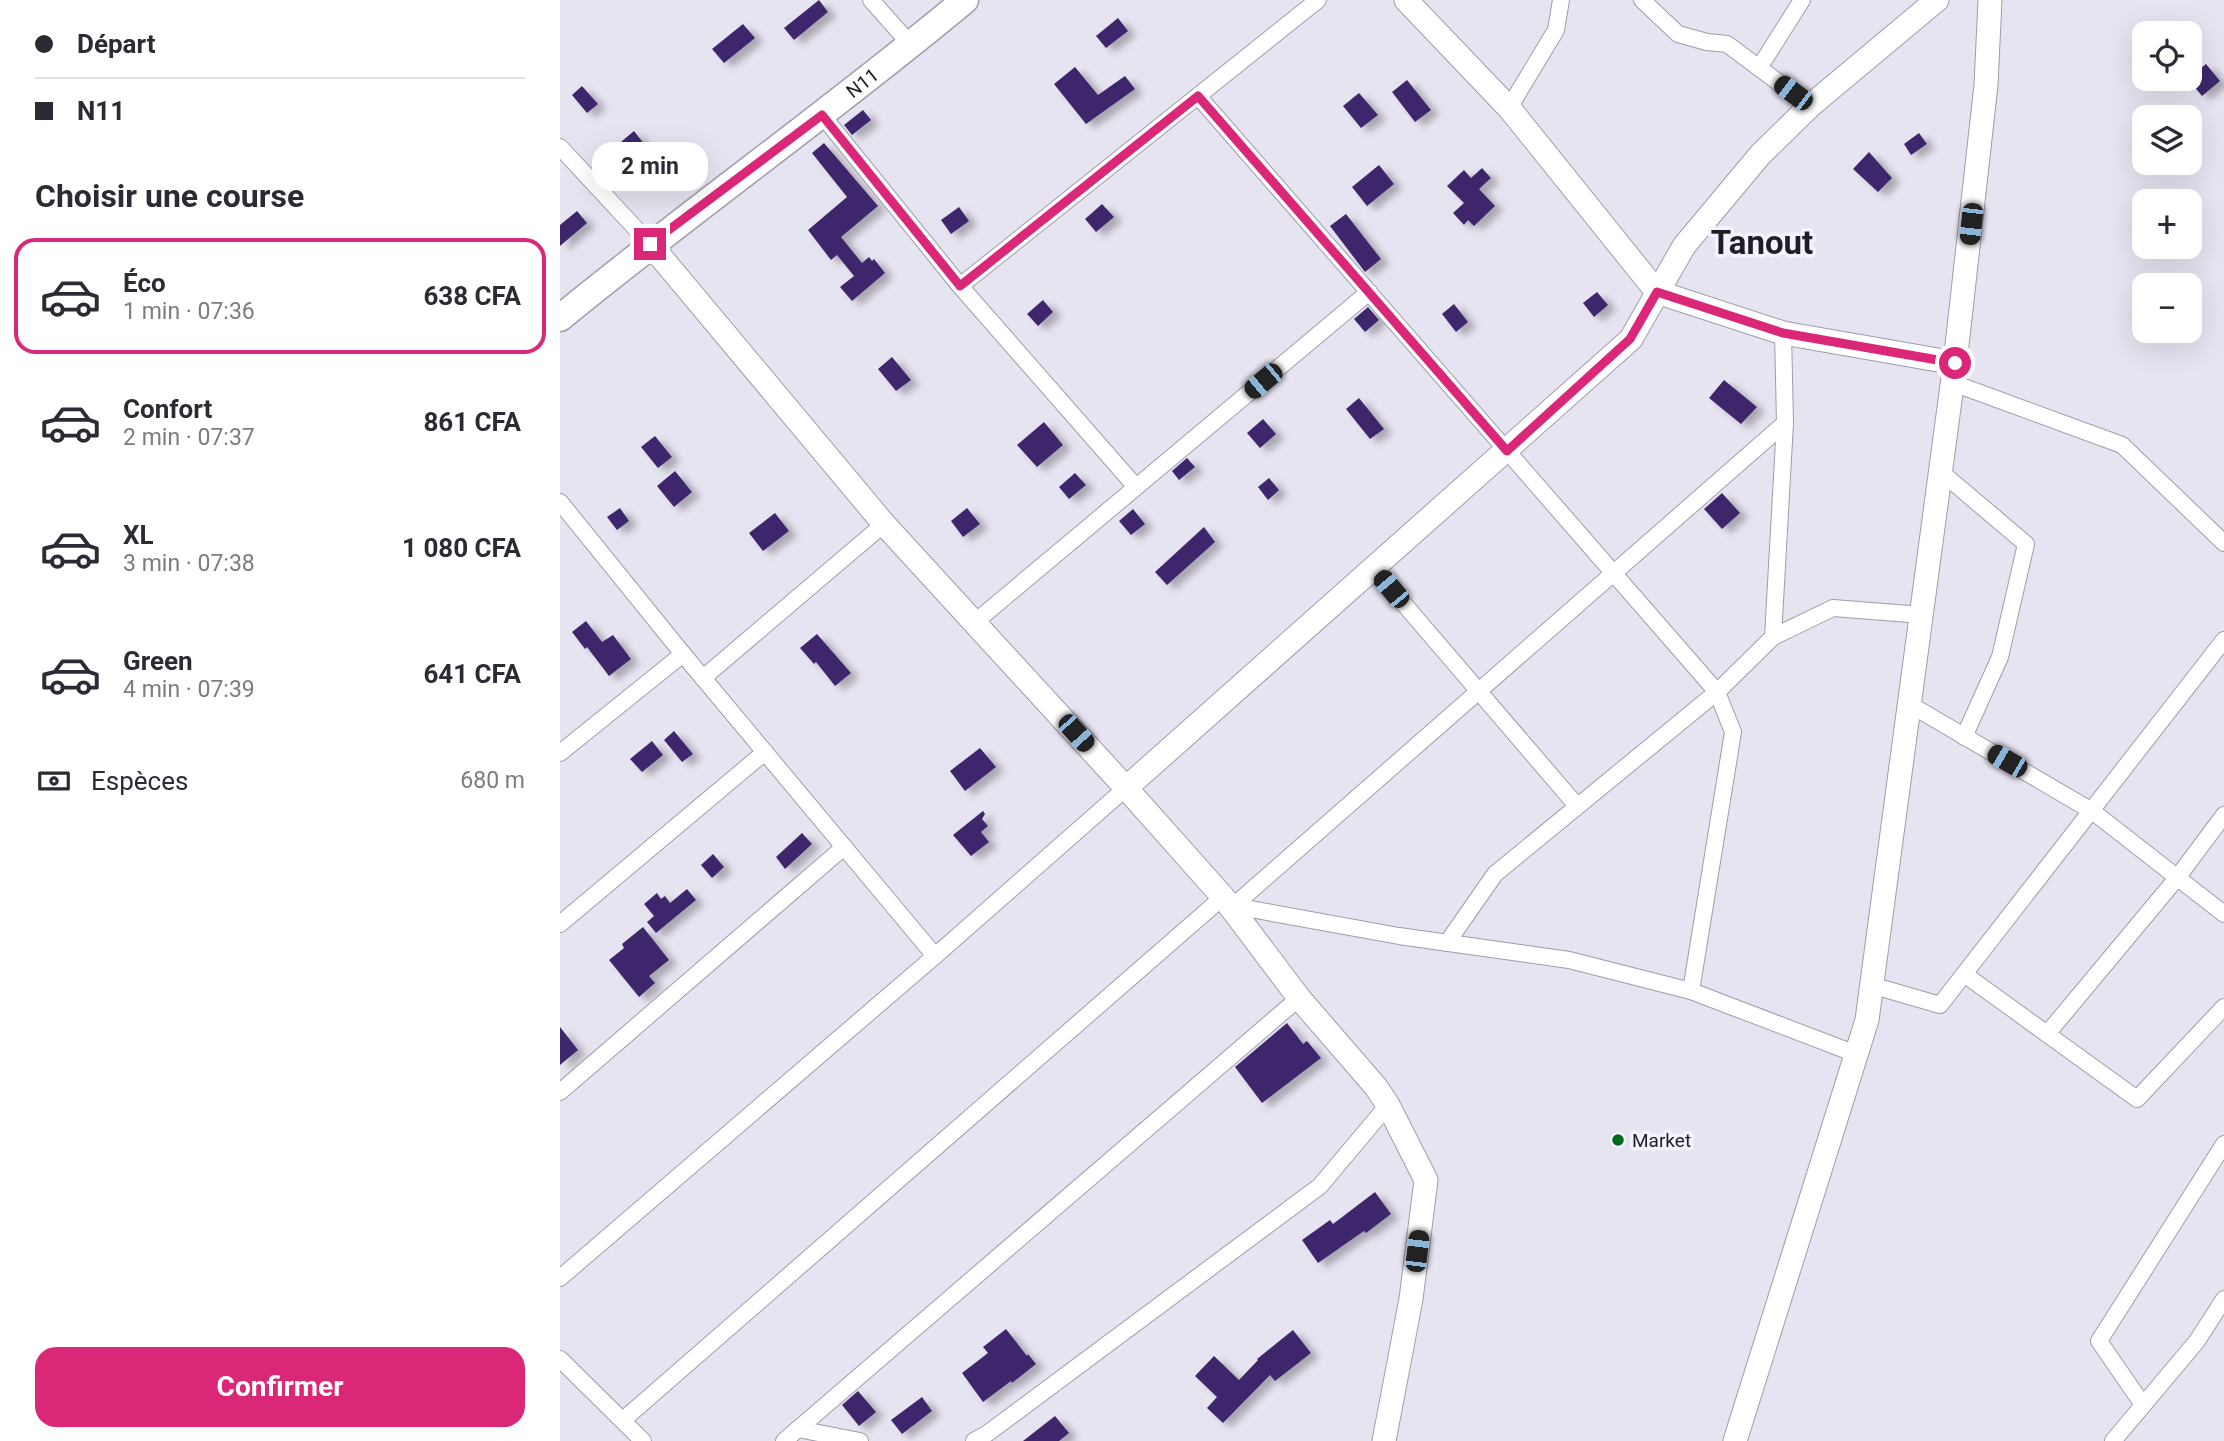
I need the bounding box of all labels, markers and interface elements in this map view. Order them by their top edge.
map controls [2132,21,2202,343]
button: locate [2132,21,2202,91]
text: Départ [77,29,155,59]
street label: N11 [842,63,883,103]
car [1770,72,1817,114]
text: N11 [77,96,125,126]
button: layers [2132,105,2202,175]
callout: 2 min [592,142,708,191]
text: 2 min [621,153,679,180]
text: Choisir une course [35,177,304,215]
button: + [2132,189,2202,259]
car [1959,202,1984,246]
district label: Tanout [1711,223,1813,262]
route end [634,228,666,260]
icon: car [39,265,102,328]
text: Éco [123,268,166,298]
button: − [2132,273,2202,343]
text: 638 CFA [423,281,521,311]
text: 1 min · 07:36 [123,298,255,325]
route start [1939,347,1971,379]
car [1241,359,1286,403]
icon: car [39,391,102,454]
text: Confort [123,394,212,424]
text: 861 CFA [423,407,521,437]
text: 2 min · 07:37 [123,424,255,451]
icon: car [39,517,102,580]
text: XL [123,520,154,550]
text: 1 080 CFA [402,533,521,563]
text: 3 min · 07:38 [123,550,255,577]
car [1370,566,1413,612]
icon: car [39,643,102,706]
text: Green [123,646,193,676]
text: 641 CFA [423,659,521,689]
text: 4 min · 07:39 [123,676,255,703]
car [1055,710,1098,756]
car [1984,741,2031,781]
icon: cash [35,762,73,800]
text: Espèces [91,766,188,796]
text: 680 m [460,767,525,794]
place label: Market [1632,1129,1691,1152]
marker: Market [1610,1132,1626,1148]
car [1405,1229,1430,1273]
button: Confirmer [35,1347,525,1427]

